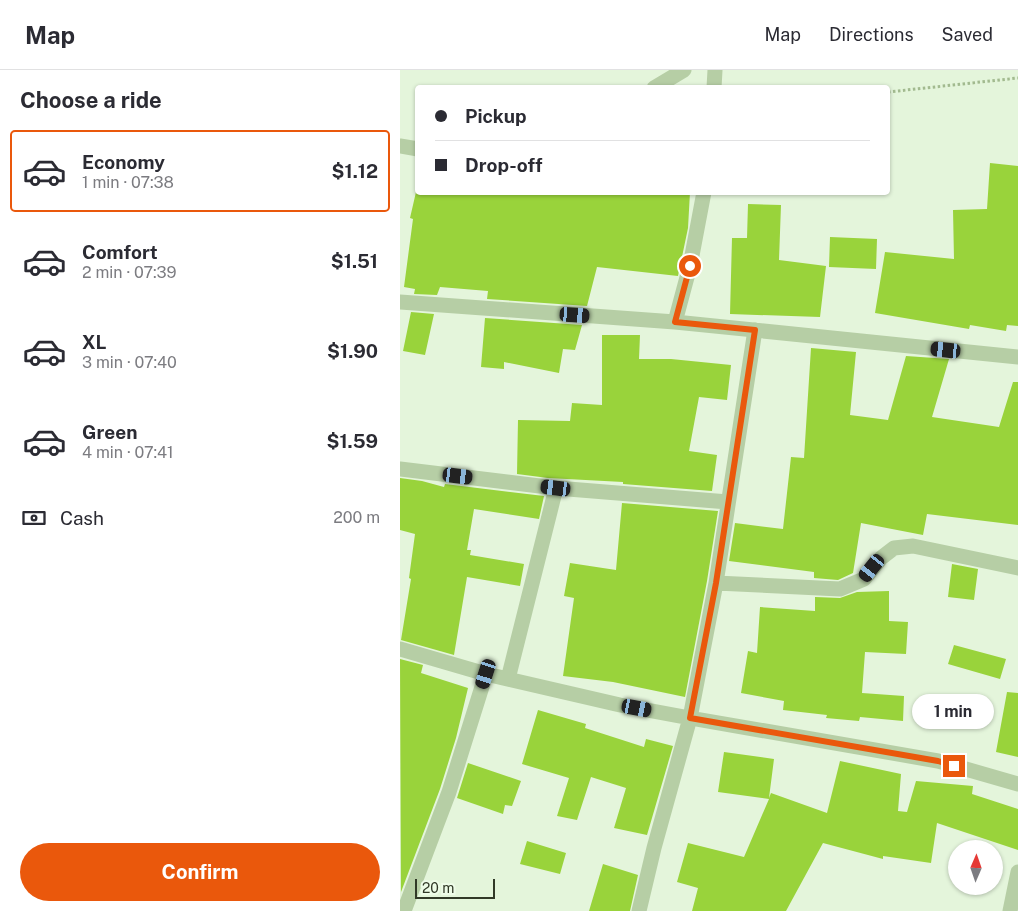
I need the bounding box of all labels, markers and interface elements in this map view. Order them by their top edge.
text: Map [25,21,75,49]
text: Map [764,24,801,45]
text: Directions [829,24,914,45]
text: Saved [942,24,993,45]
text: Choose a ride [20,87,162,113]
text: Pickup [465,105,527,127]
icon: car [22,149,67,194]
text: Economy [82,151,165,173]
text: Drop-off [465,154,542,176]
text: $1.12 [332,160,378,182]
text: 1 min · 07:38 [82,173,174,192]
icon: car [22,239,67,284]
text: Comfort [82,241,158,263]
text: $1.51 [331,250,378,272]
route start [679,255,701,277]
text: 2 min · 07:39 [82,263,177,282]
car [559,306,590,324]
icon: car [22,329,67,374]
text: XL [82,331,107,353]
text: $1.90 [327,340,378,362]
car [930,341,961,359]
text: 3 min · 07:40 [82,353,177,372]
icon: car [22,419,67,464]
text: Green [82,421,137,443]
text: $1.59 [326,430,378,452]
text: 4 min · 07:41 [82,443,174,462]
car [442,467,473,485]
car [540,479,571,497]
icon: cash [20,504,48,532]
text: Cash [60,507,104,529]
text: 200 m [333,508,380,527]
car [856,552,887,584]
car [474,657,497,691]
callout: 1 min [913,694,995,728]
car [620,698,653,718]
text: 1 min [934,702,972,721]
route end [943,755,965,777]
north arrow [948,840,1002,895]
map controls [948,840,1003,895]
button: Confirm [20,843,380,901]
scale bar [415,876,495,899]
text: 20 m [422,880,454,896]

